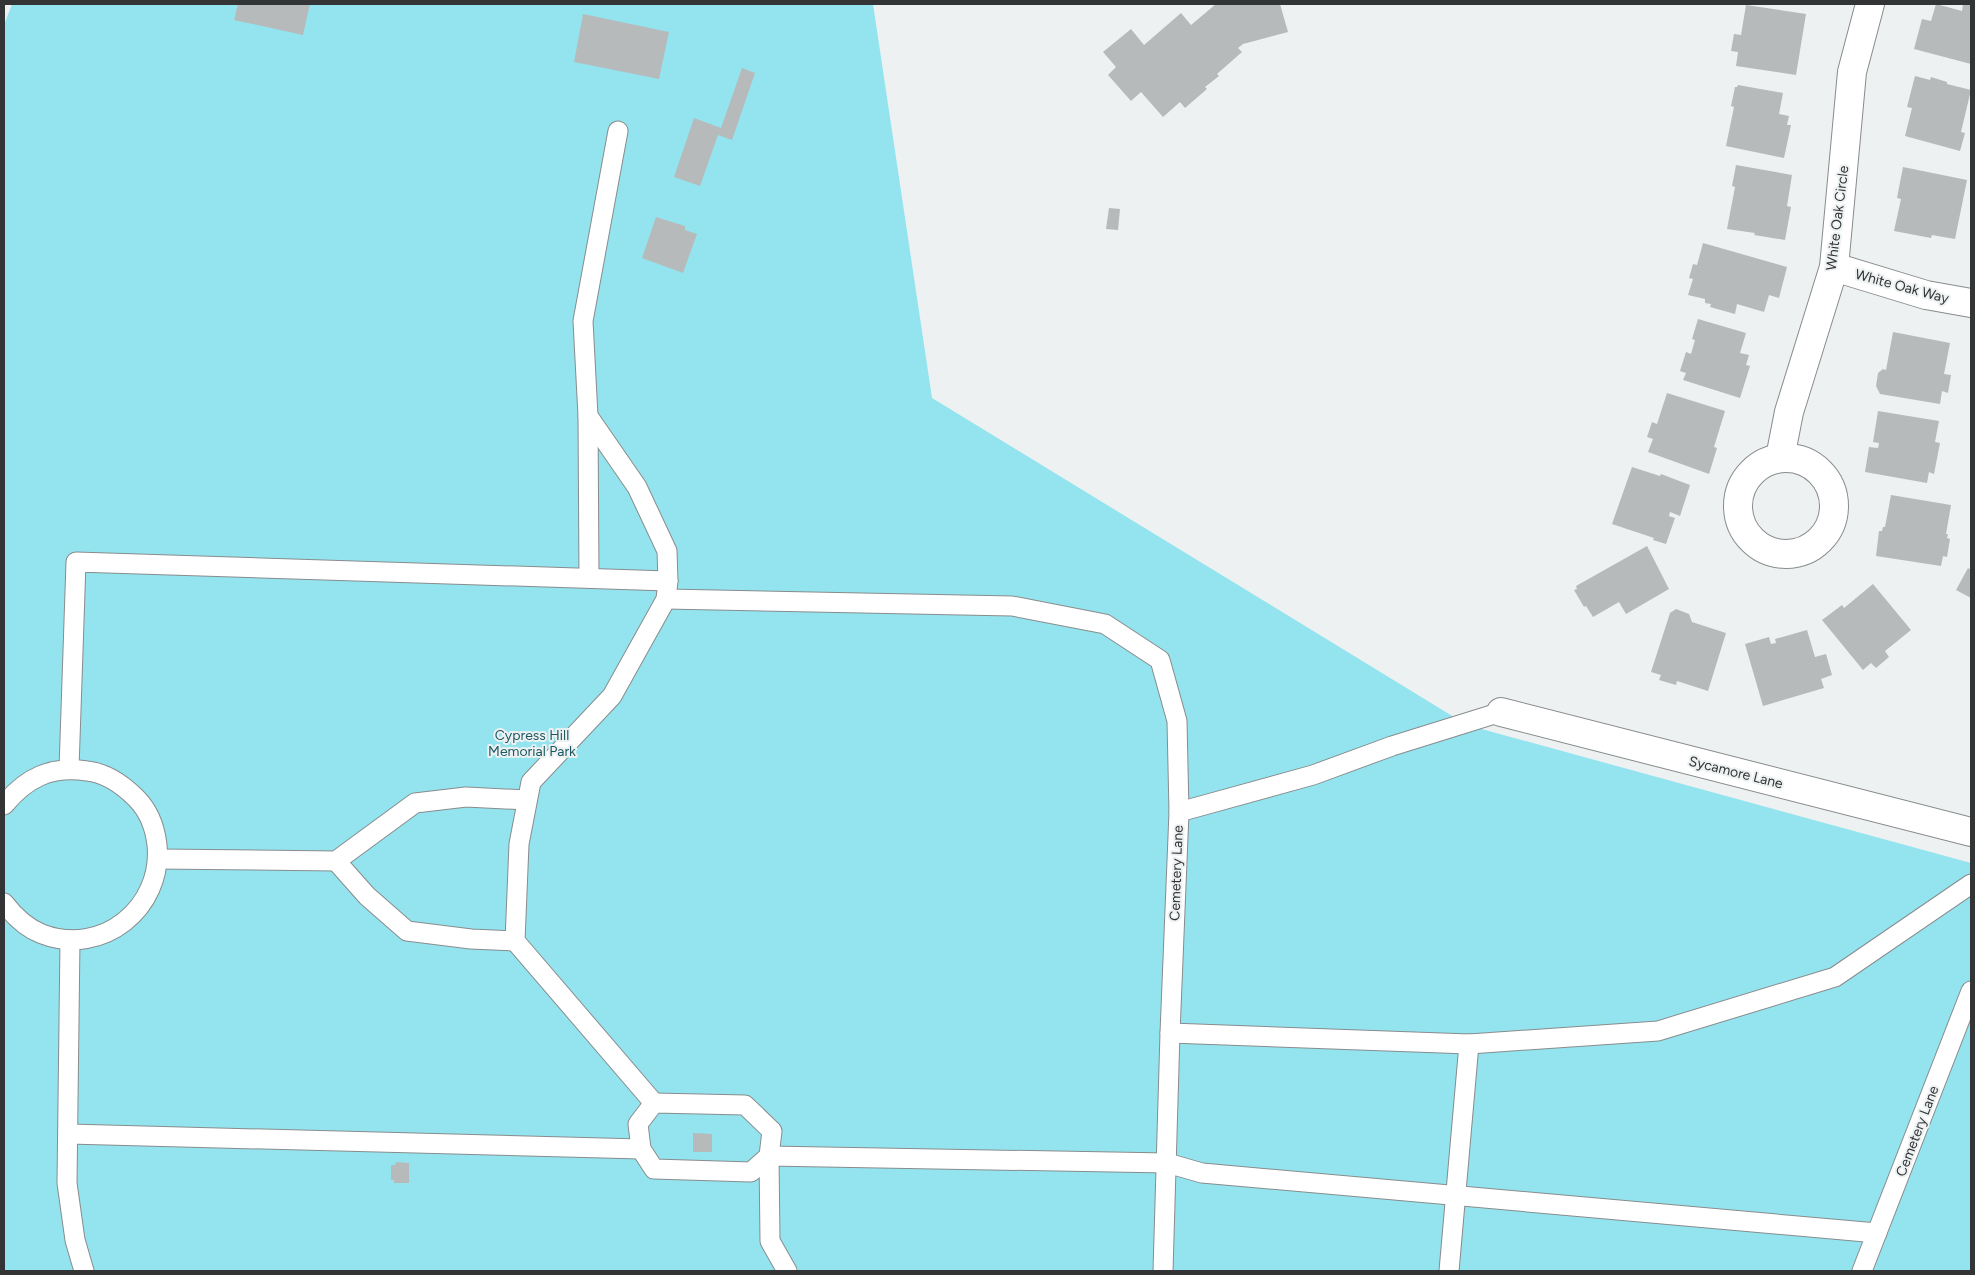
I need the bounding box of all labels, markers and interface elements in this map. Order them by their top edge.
street label: White Oak Circle [1823,164,1852,271]
street label: White Oak Way [1853,266,1951,307]
park label: Cypress Hill Memorial Park [488,727,576,760]
street label: Sycamore Lane [1687,753,1785,792]
street label: Cemetery Lane [1166,825,1187,921]
street label: Cemetery Lane [1892,1083,1943,1179]

